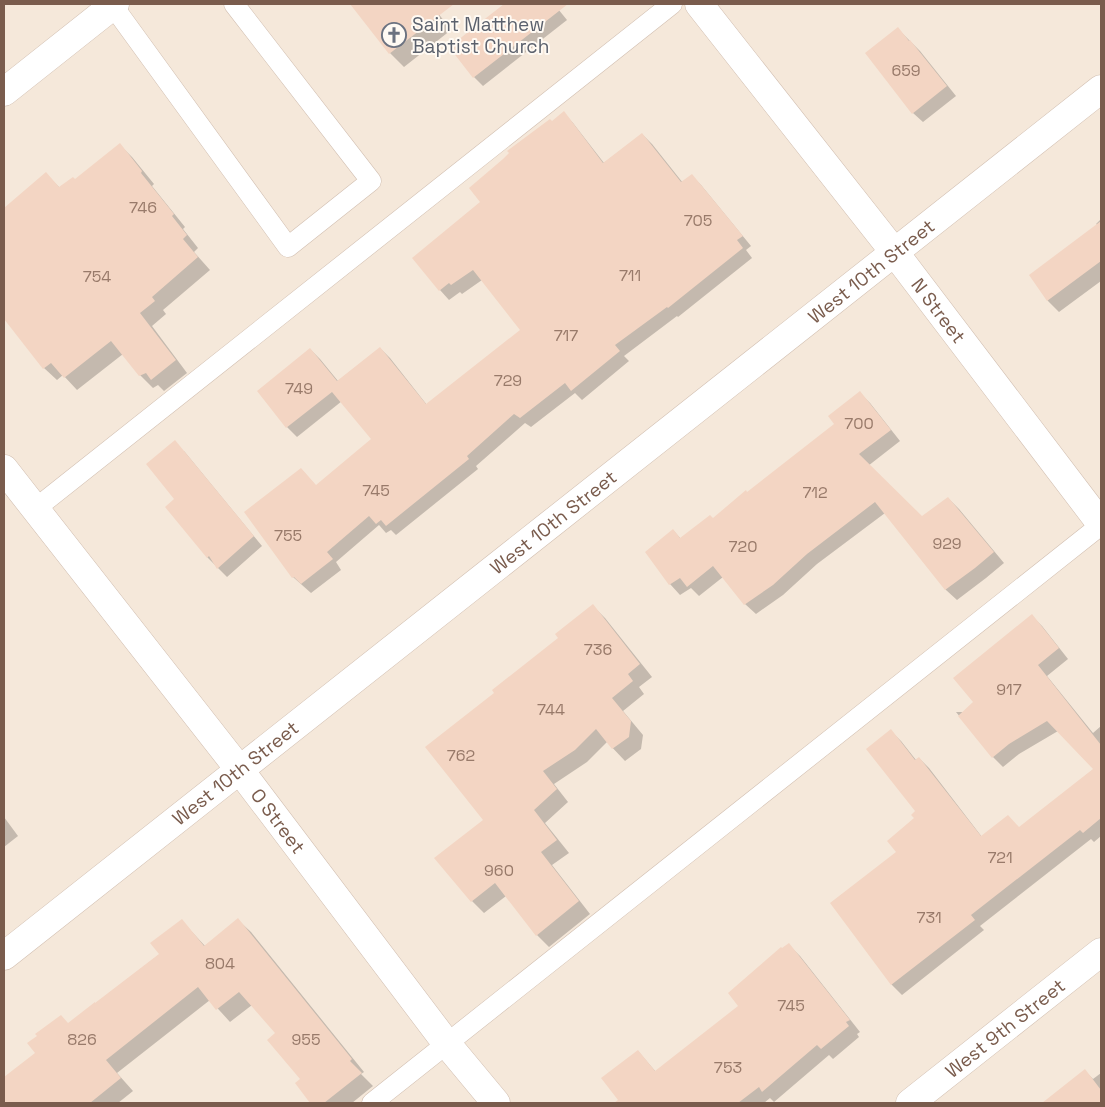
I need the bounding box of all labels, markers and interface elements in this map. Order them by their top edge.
place label: Saint Matthew Baptist Church [412,12,549,59]
church icon: Saint Matthew Baptist Church [381,22,407,48]
house number: 659 [891,60,921,81]
house number: 746 [129,197,157,218]
house number: 705 [684,210,712,231]
street label: West 10th Street [803,214,940,329]
house number: 711 [619,265,641,286]
house number: 754 [83,266,111,287]
street label: N Street [905,273,971,348]
house number: 717 [554,325,578,346]
house number: 729 [494,370,522,391]
house number: 749 [285,378,313,399]
house number: 700 [844,413,874,434]
street label: West 10th Street [485,465,622,580]
house number: 745 [362,480,390,501]
house number: 712 [802,482,828,503]
house number: 755 [274,525,302,546]
house number: 929 [932,533,962,554]
house number: 720 [729,536,757,557]
house number: 736 [584,639,612,660]
house number: 917 [996,679,1022,700]
house number: 744 [537,699,565,720]
street label: West 10th Street [167,715,304,831]
house number: 762 [447,745,475,766]
street label: O Street [245,783,311,859]
house number: 721 [987,847,1013,868]
house number: 960 [484,860,514,881]
house number: 731 [916,907,942,928]
house number: 804 [205,953,235,974]
street label: West 9th Street [940,973,1070,1083]
house number: 745 [777,995,805,1016]
house number: 826 [67,1029,97,1050]
house number: 955 [292,1029,320,1050]
house number: 753 [714,1057,742,1078]

